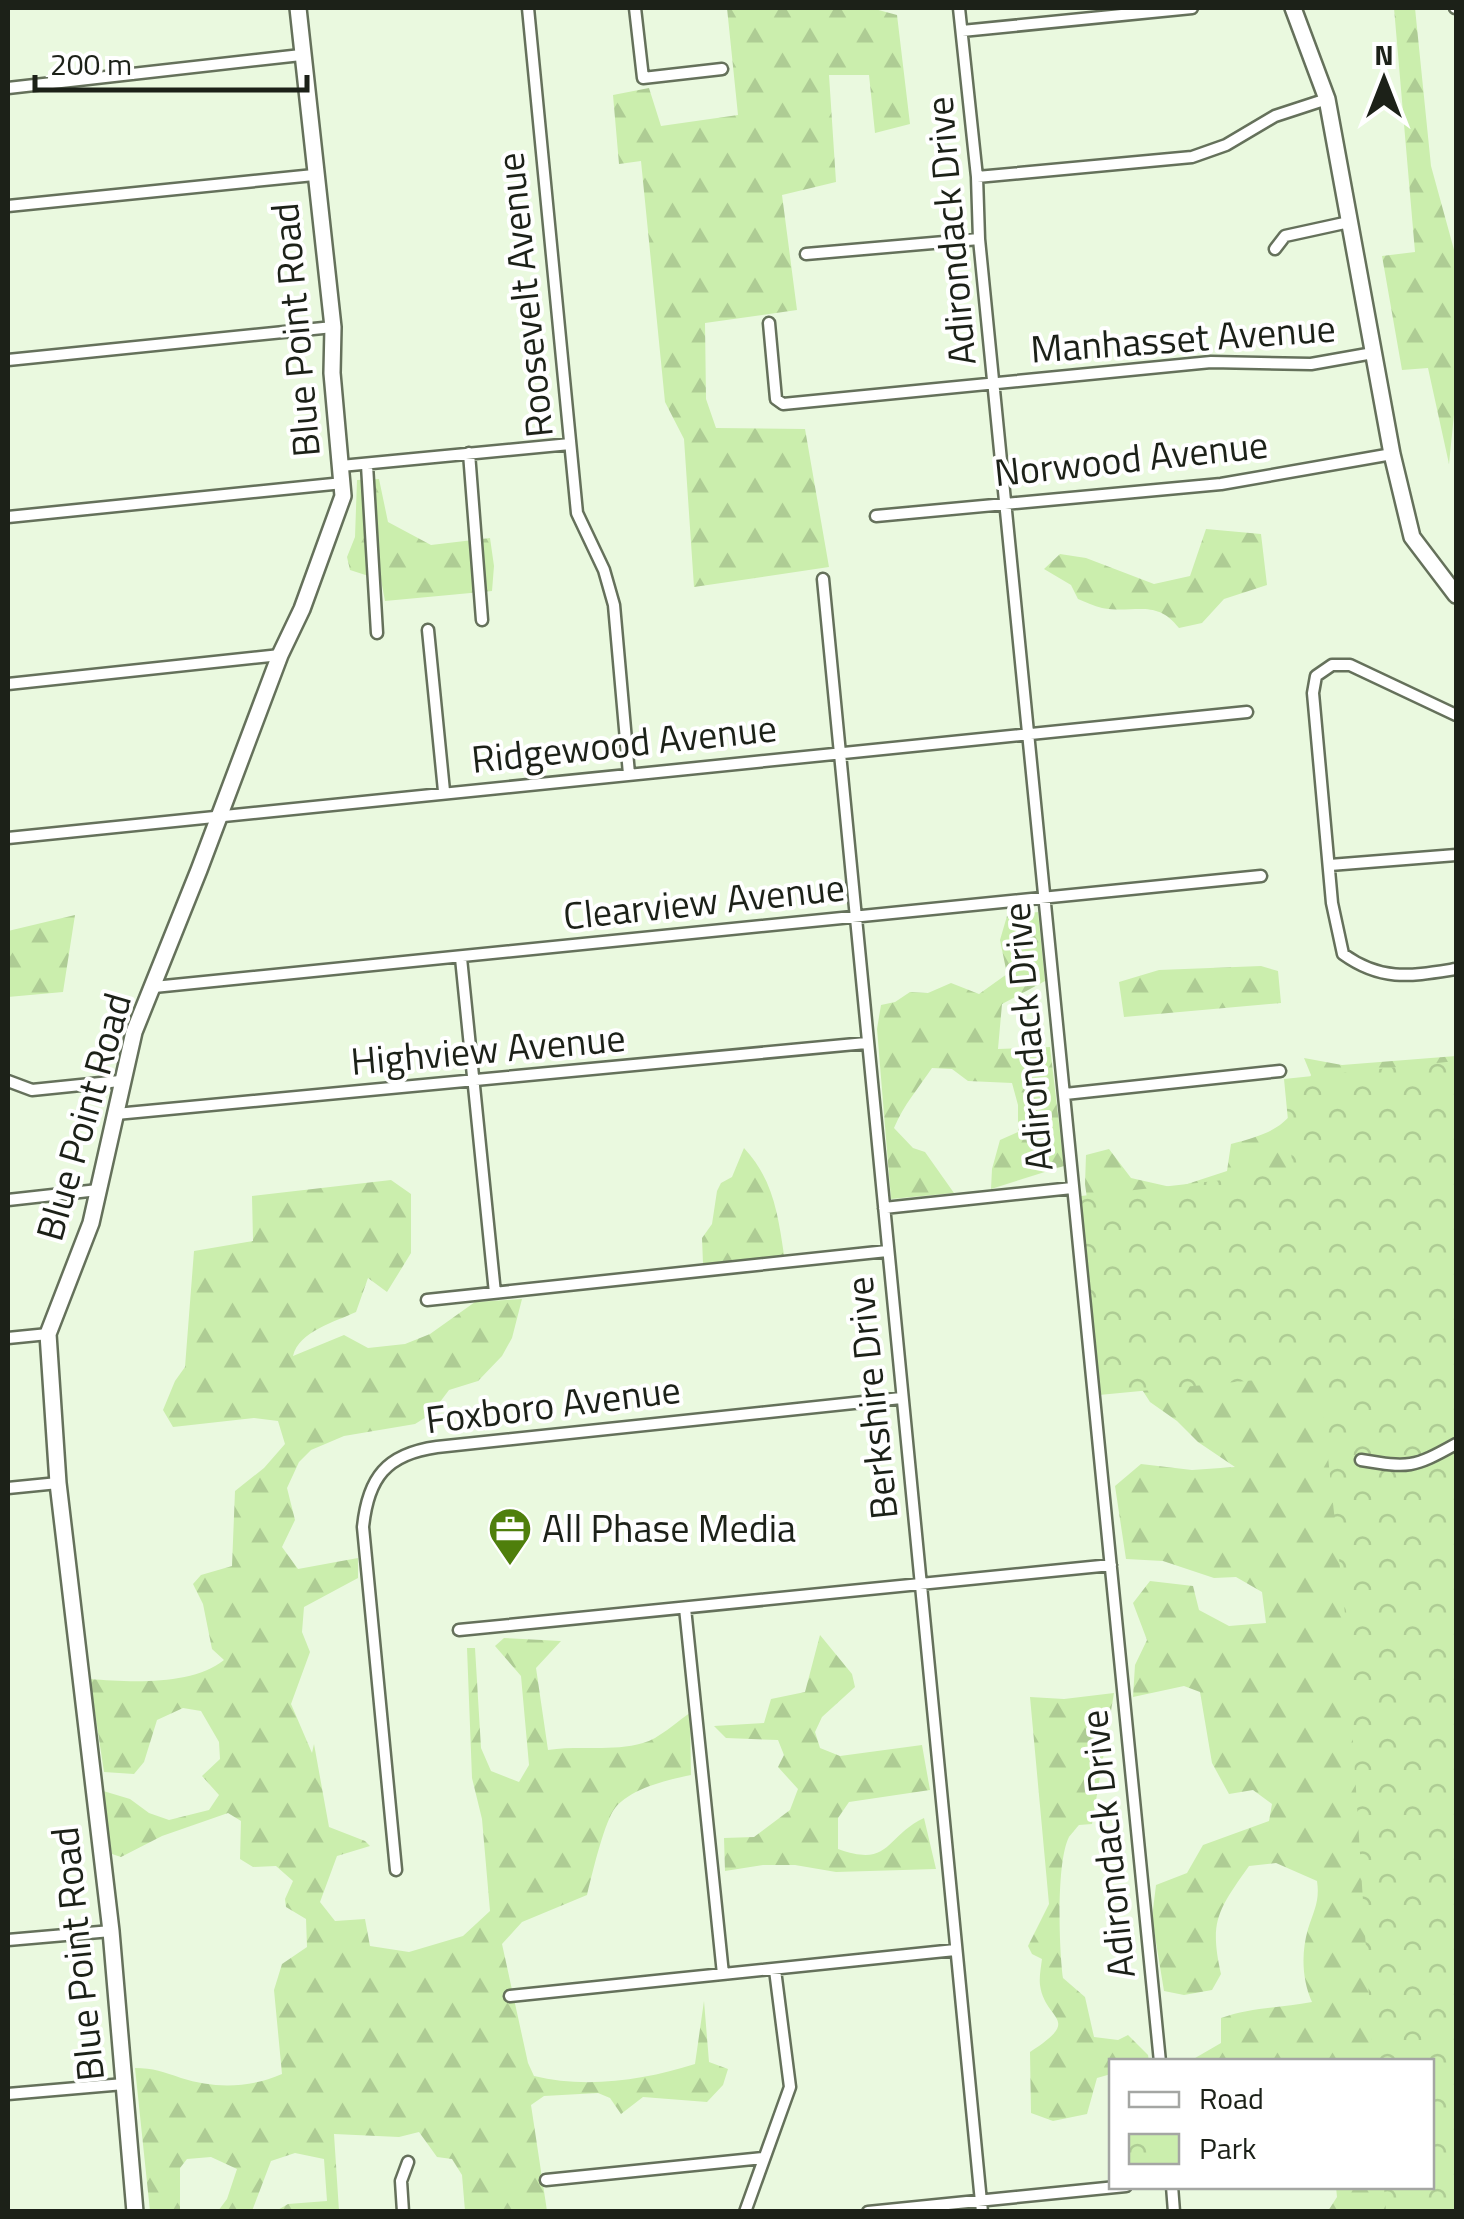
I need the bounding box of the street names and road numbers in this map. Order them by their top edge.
street label: Adirondack Drive [909,94,991,368]
street label: Roosevelt Avenue [480,150,568,440]
street label: Blue Point Road [255,201,335,460]
street label: Manhasset Avenue [1028,298,1337,378]
street label: Norwood Avenue [991,415,1271,501]
street label: Ridgewood Avenue [468,698,779,788]
street label: Clearview Avenue [560,857,847,945]
street label: Adirondack Drive [986,900,1068,1174]
street label: Blue Point Road [20,986,146,1247]
street label: Highview Avenue [348,1008,628,1090]
street label: Berkshire Drive [829,1274,913,1522]
street label: Foxboro Avenue [422,1360,684,1448]
street label: Adirondack Drive [1064,1707,1150,1981]
street label: Blue Point Road [35,1824,119,2084]

